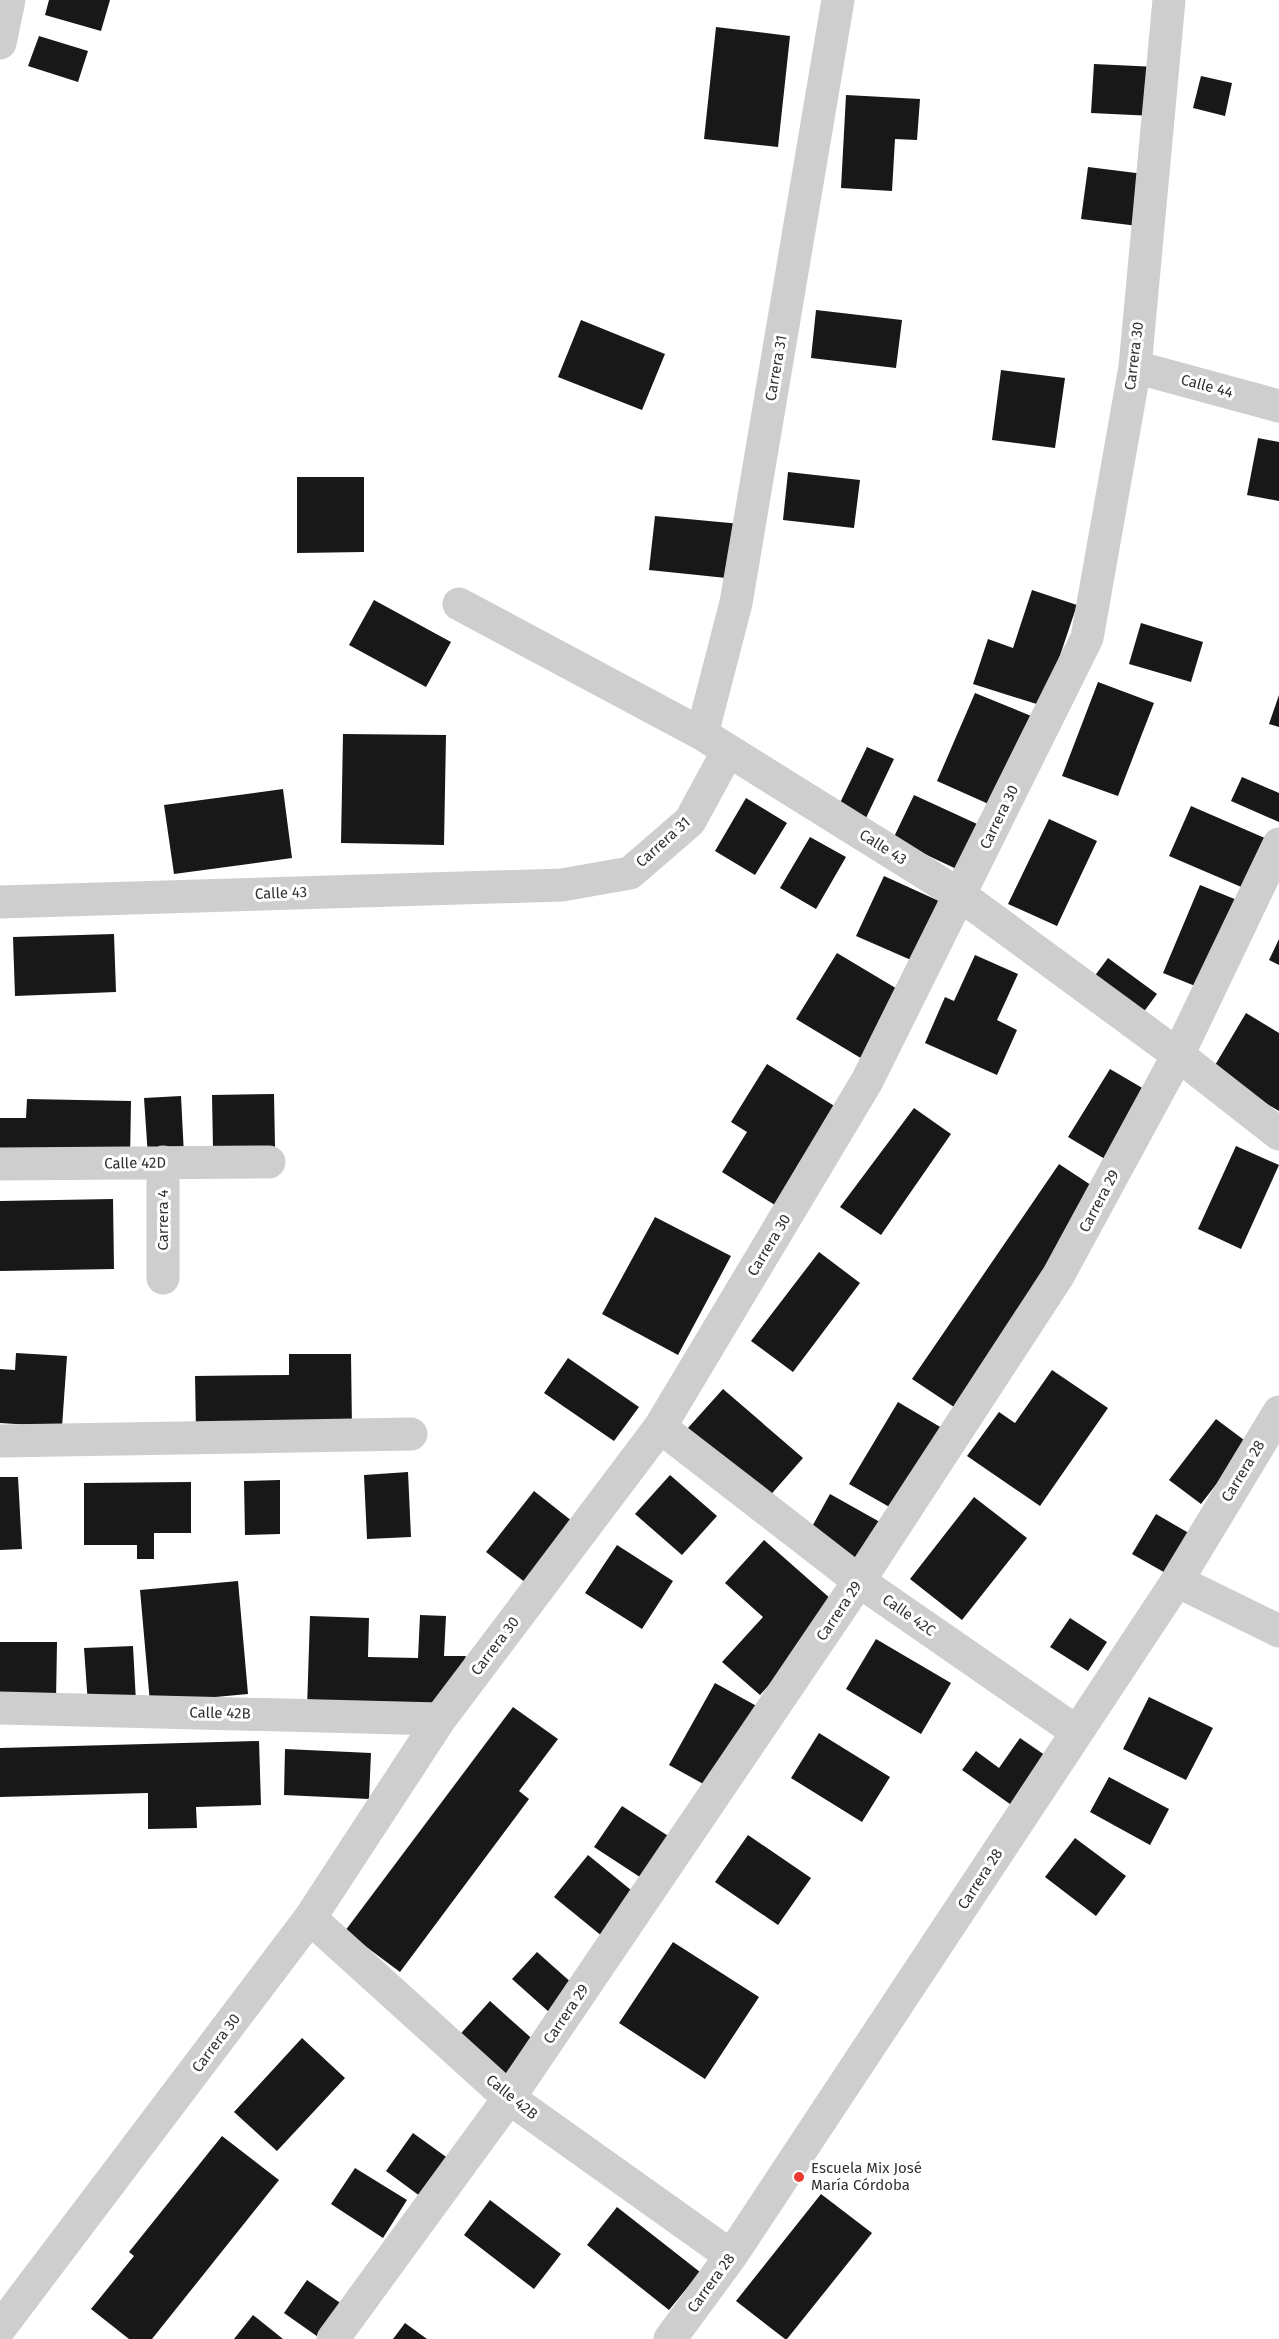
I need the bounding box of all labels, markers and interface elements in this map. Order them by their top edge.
street label: Carrera 30 [1121,321,1147,391]
street label: Carrera 31 [761,334,791,402]
street label: Calle 44 [1179,370,1235,402]
street label: Carrera 30 [976,782,1022,852]
street label: Carrera 31 [632,813,694,871]
street label: Calle 43 [856,825,910,869]
street label: Calle 43 [255,883,307,903]
street label: Calle 42D [104,1153,166,1173]
street label: Carrera 29 [1075,1167,1123,1235]
street label: Carrera 4 [154,1189,172,1251]
street label: Carrera 30 [744,1211,794,1279]
street label: Carrera 28 [1218,1437,1268,1505]
street label: Carrera 29 [812,1578,866,1644]
street label: Calle 42C [879,1590,939,1640]
street label: Carrera 30 [467,1613,523,1679]
street label: Calle 42B [189,1703,251,1723]
street label: Carrera 28 [954,1845,1006,1913]
street label: Carrera 29 [539,1981,593,2047]
street label: Carrera 30 [188,2010,244,2076]
street label: Calle 42B [482,2071,542,2123]
place label: Escuela Mix José María Córdoba [811,2159,922,2194]
marker: Escuela Mix José María Córdoba [792,2170,806,2184]
street label: Carrera 28 [683,2250,739,2316]

